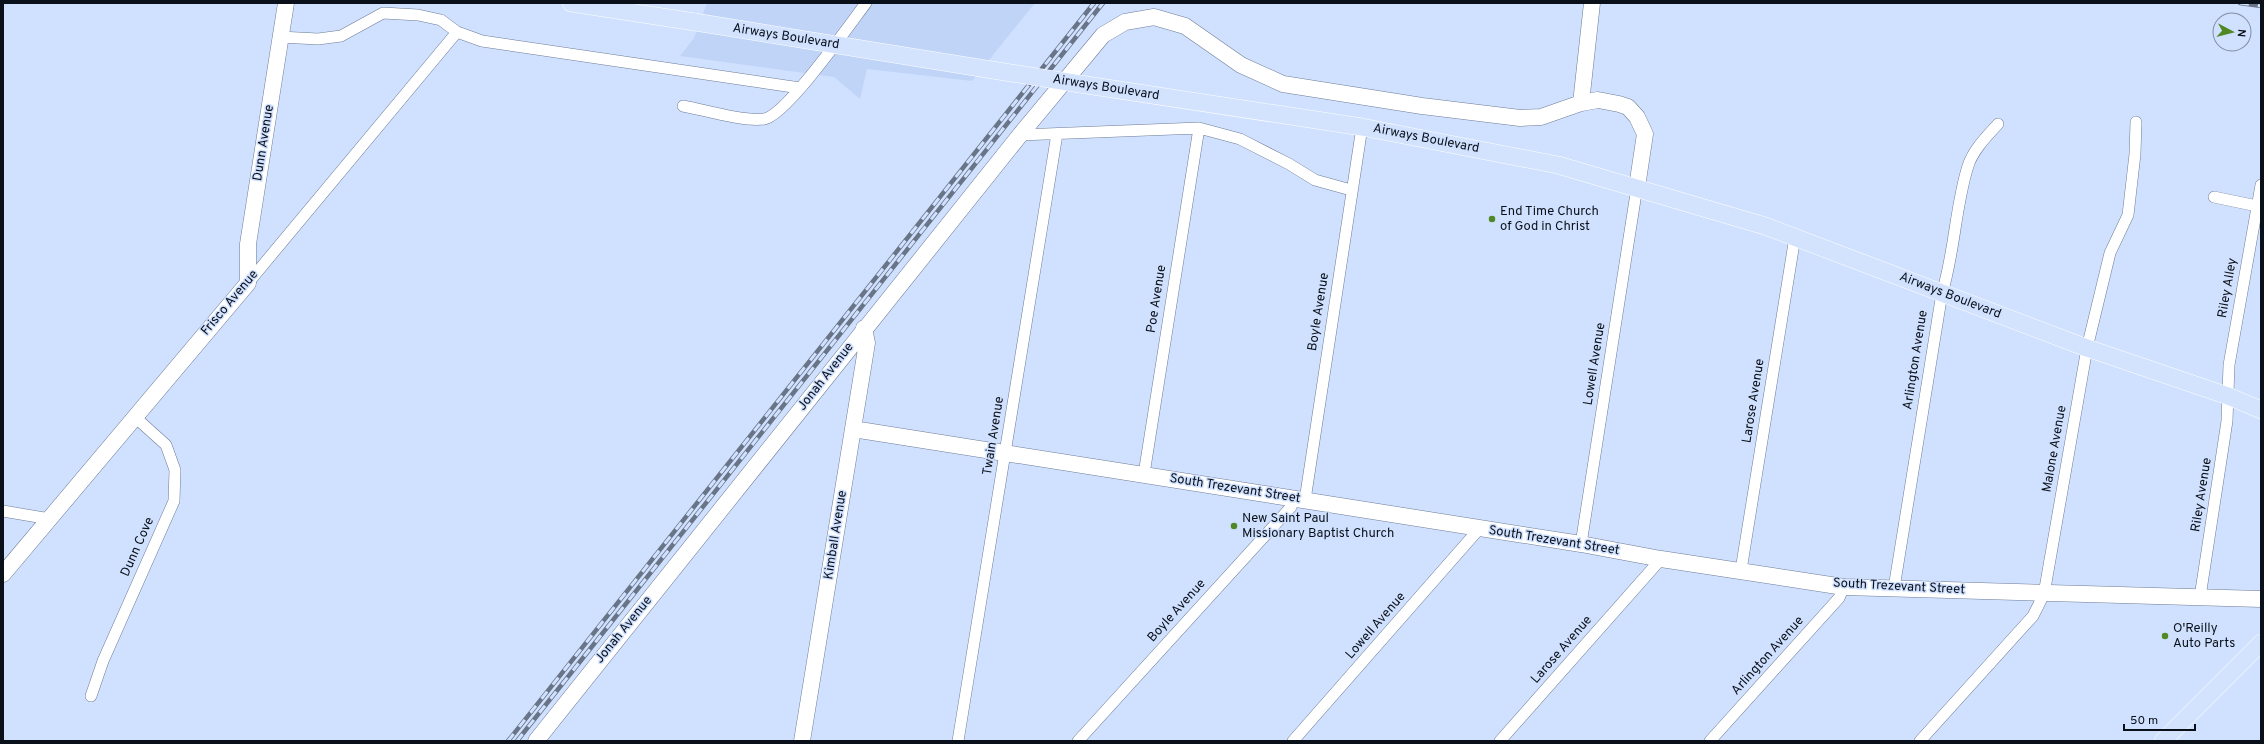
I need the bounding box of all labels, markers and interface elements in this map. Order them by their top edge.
north arrow [2212,12,2252,52]
street label: Airways Boulevard [732,21,840,53]
text: N [2234,28,2248,38]
street label: Airways Boulevard [1052,72,1160,104]
street label: Dunn Avenue [250,104,278,182]
street label: Airways Boulevard [1372,121,1480,157]
place label: End Time Church of God in Christ [1500,204,1599,235]
marker: End Time Church of God in Christ [1487,214,1497,224]
street label: Riley Alley [2215,257,2241,319]
street label: Poe Avenue [1144,264,1170,334]
street label: Frisco Avenue [198,267,262,339]
street label: Airways Boulevard [1897,269,2003,323]
street label: Boyle Avenue [1305,272,1333,352]
street label: Arlington Avenue [1900,309,1932,411]
street label: Lowell Avenue [1581,322,1609,406]
street label: Jonah Avenue [795,340,857,414]
street label: Larose Avenue [1739,358,1769,444]
street label: Twain Avenue [980,395,1008,477]
street label: Malone Avenue [2039,404,2071,494]
street label: Riley Avenue [2188,457,2216,533]
street label: South Trezevant Street [1168,471,1302,507]
street label: Kimball Avenue [821,489,851,581]
place label: New Saint Paul Missionary Baptist Church [1242,511,1394,542]
street label: Dunn Cove [118,515,158,579]
marker: New Saint Paul Missionary Baptist Church [1229,521,1239,531]
street label: South Trezevant Street [1487,523,1621,559]
street label: Boyle Avenue [1145,576,1209,646]
street label: South Trezevant Street [1833,576,1965,598]
street label: Lowell Avenue [1343,589,1409,663]
street label: Jonah Avenue [592,593,656,667]
street label: Larose Avenue [1528,613,1596,687]
street label: Arlington Avenue [1728,613,1808,699]
place label: O'Reilly Auto Parts [2173,621,2235,652]
marker: O'Reilly Auto Parts [2160,631,2170,641]
scale bar [2124,706,2195,732]
text: 50 m [2130,713,2158,729]

